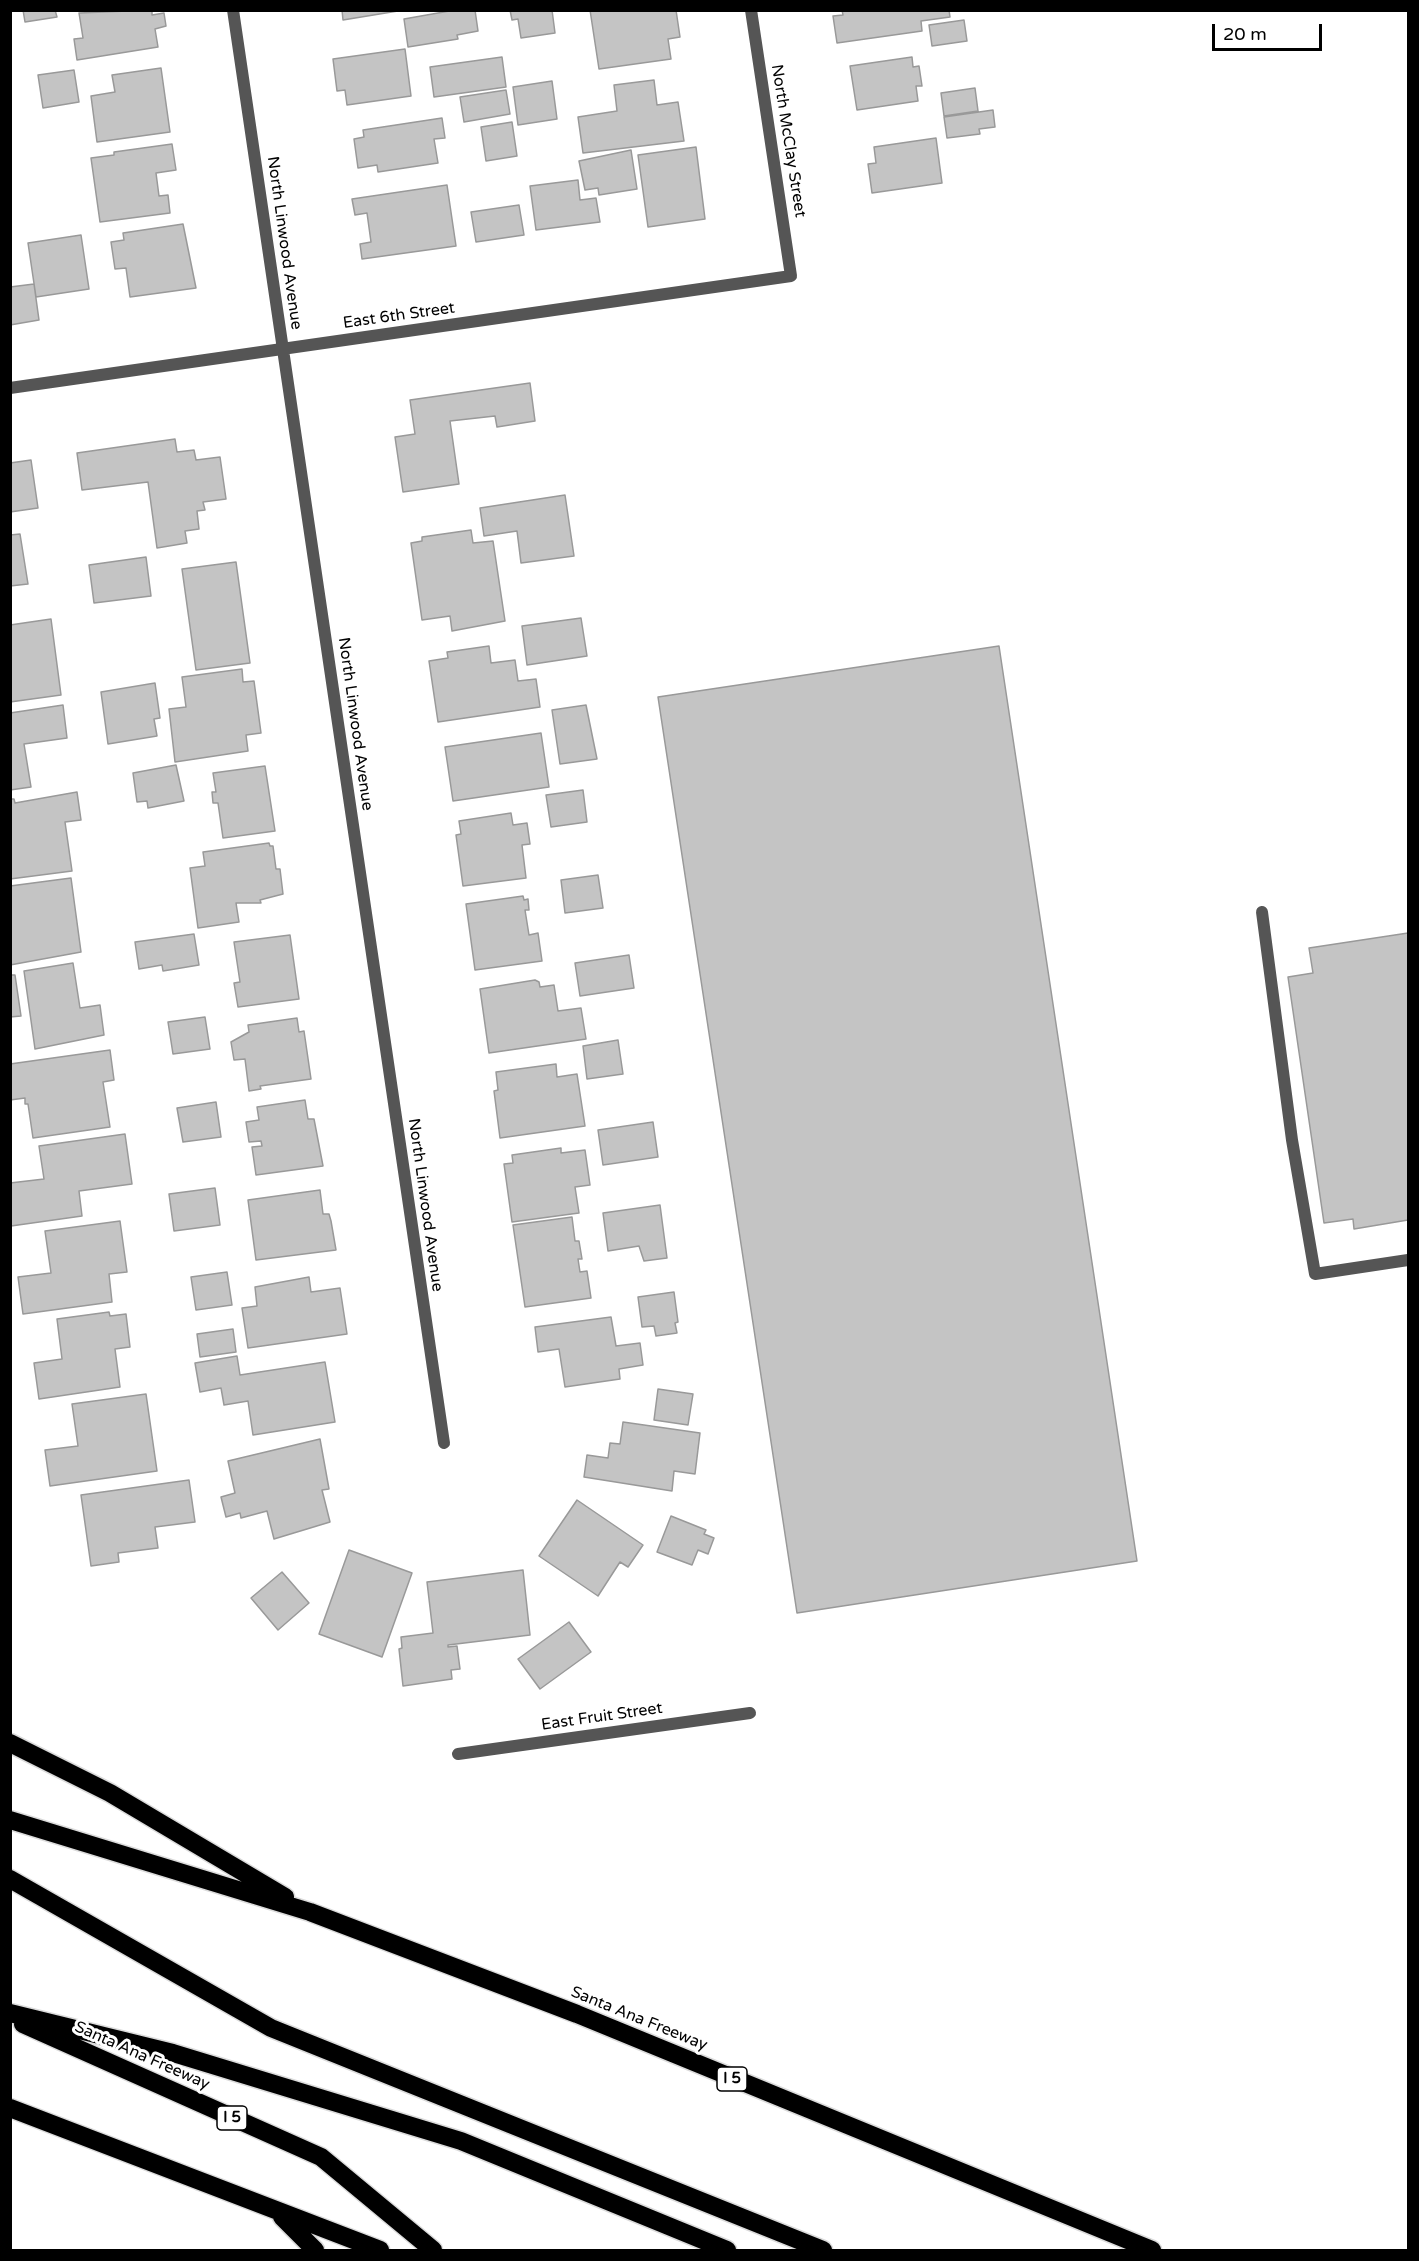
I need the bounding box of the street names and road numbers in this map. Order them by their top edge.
street label: North McClay Street [766,63,810,219]
street label: North Linwood Avenue [262,155,306,331]
street label: East 6th Street [342,299,456,333]
street label: North Linwood Avenue [333,636,377,812]
street label: North Linwood Avenue [403,1117,447,1293]
street label: East Fruit Street [540,1699,664,1735]
street label: Santa Ana Freeway [568,1983,710,2055]
street label: Santa Ana Freeway [72,2018,212,2094]
road number: I 5 [717,2067,747,2091]
road number: I 5 [217,2106,247,2130]

